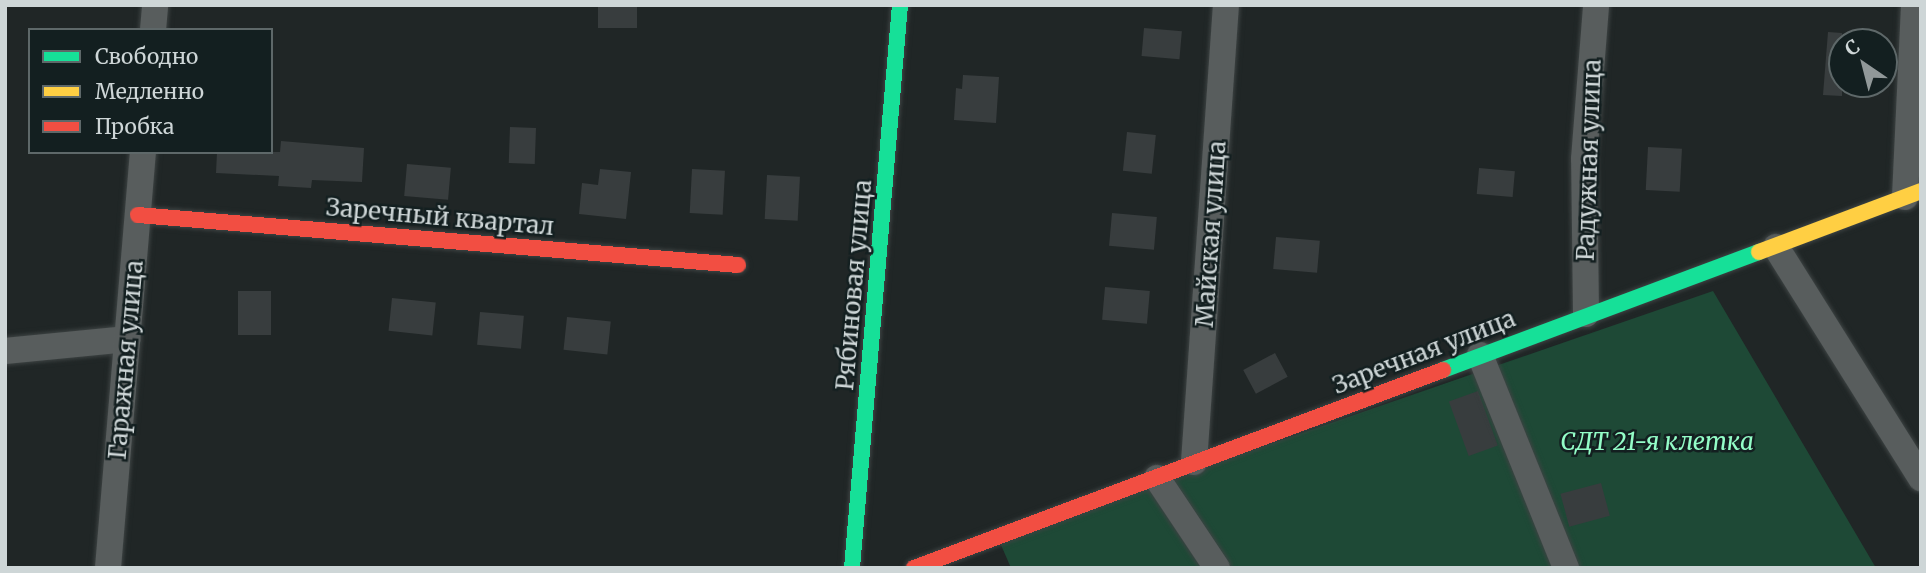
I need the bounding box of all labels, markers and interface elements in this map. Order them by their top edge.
legend [28,28,273,154]
north arrow [1828,28,1898,98]
text: С [1840,34,1864,61]
text: Свободно [95,43,198,70]
street label: Радужная улица [1571,59,1607,261]
text: Медленно [95,78,204,105]
text: Пробка [95,113,174,140]
street label: Майская улица [1190,140,1232,328]
street label: Рябиновая улица [830,178,878,392]
street label: Заречный квартал [325,193,555,241]
street label: Гаражная улица [103,259,149,461]
street label: Заречная улица [1329,304,1519,400]
park label: СДТ 21-я клетка [1560,428,1754,456]

